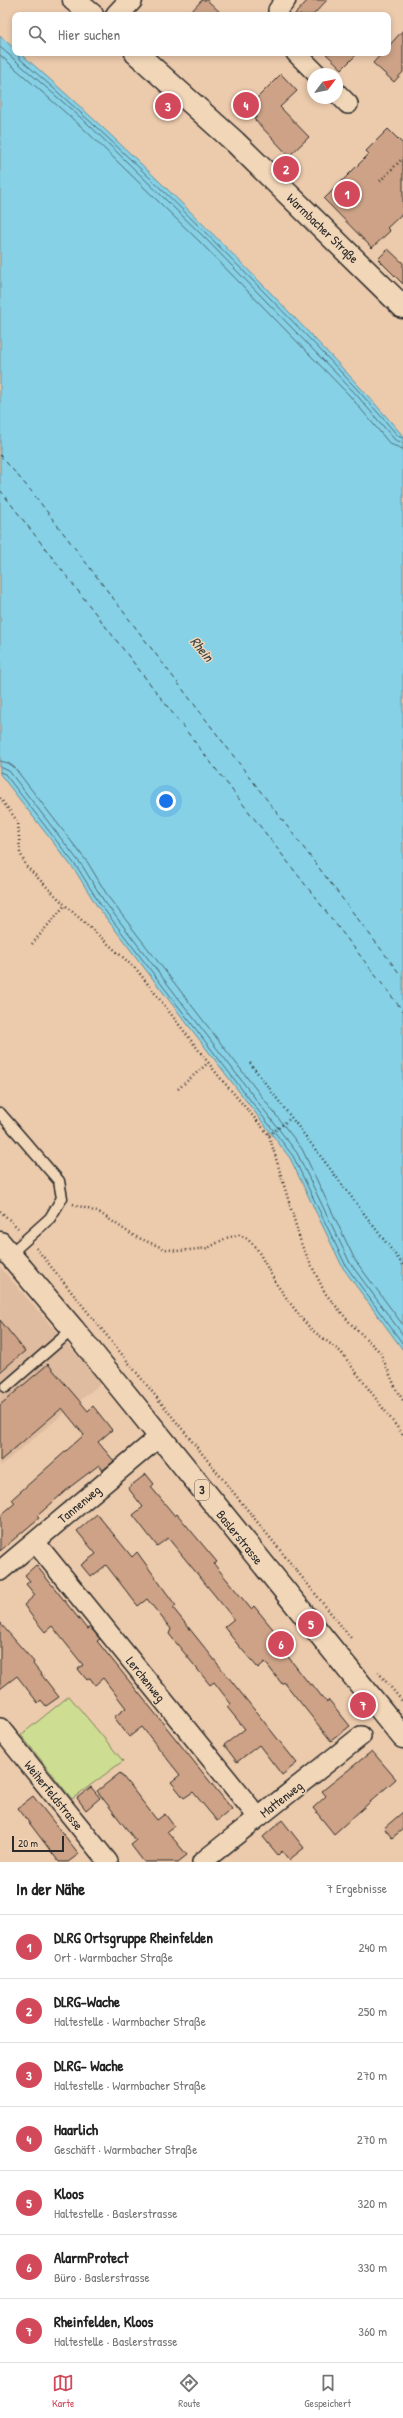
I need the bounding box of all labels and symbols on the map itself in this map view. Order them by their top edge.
north arrow [307,68,343,104]
pin: 4 [233,90,259,120]
pin: 3 [155,91,181,121]
pin: 2 [273,154,299,184]
pin: 1 [334,179,360,209]
street label: Warmbacher Straße [283,189,363,267]
water label: Rhein [186,632,219,667]
your location [156,791,176,811]
road number: 3 [195,1480,209,1500]
street label: Tannenweg [54,1481,104,1527]
street label: Baslerstrasse [213,1506,267,1568]
pin: 5 [298,1609,324,1639]
pin: 6 [268,1629,294,1659]
street label: Lerchenweg [122,1653,170,1706]
pin: 7 [350,1690,376,1720]
street label: Weiherfeldstrasse [20,1756,88,1834]
street label: Mattenweg [256,1776,306,1821]
scale bar [12,1834,64,1853]

